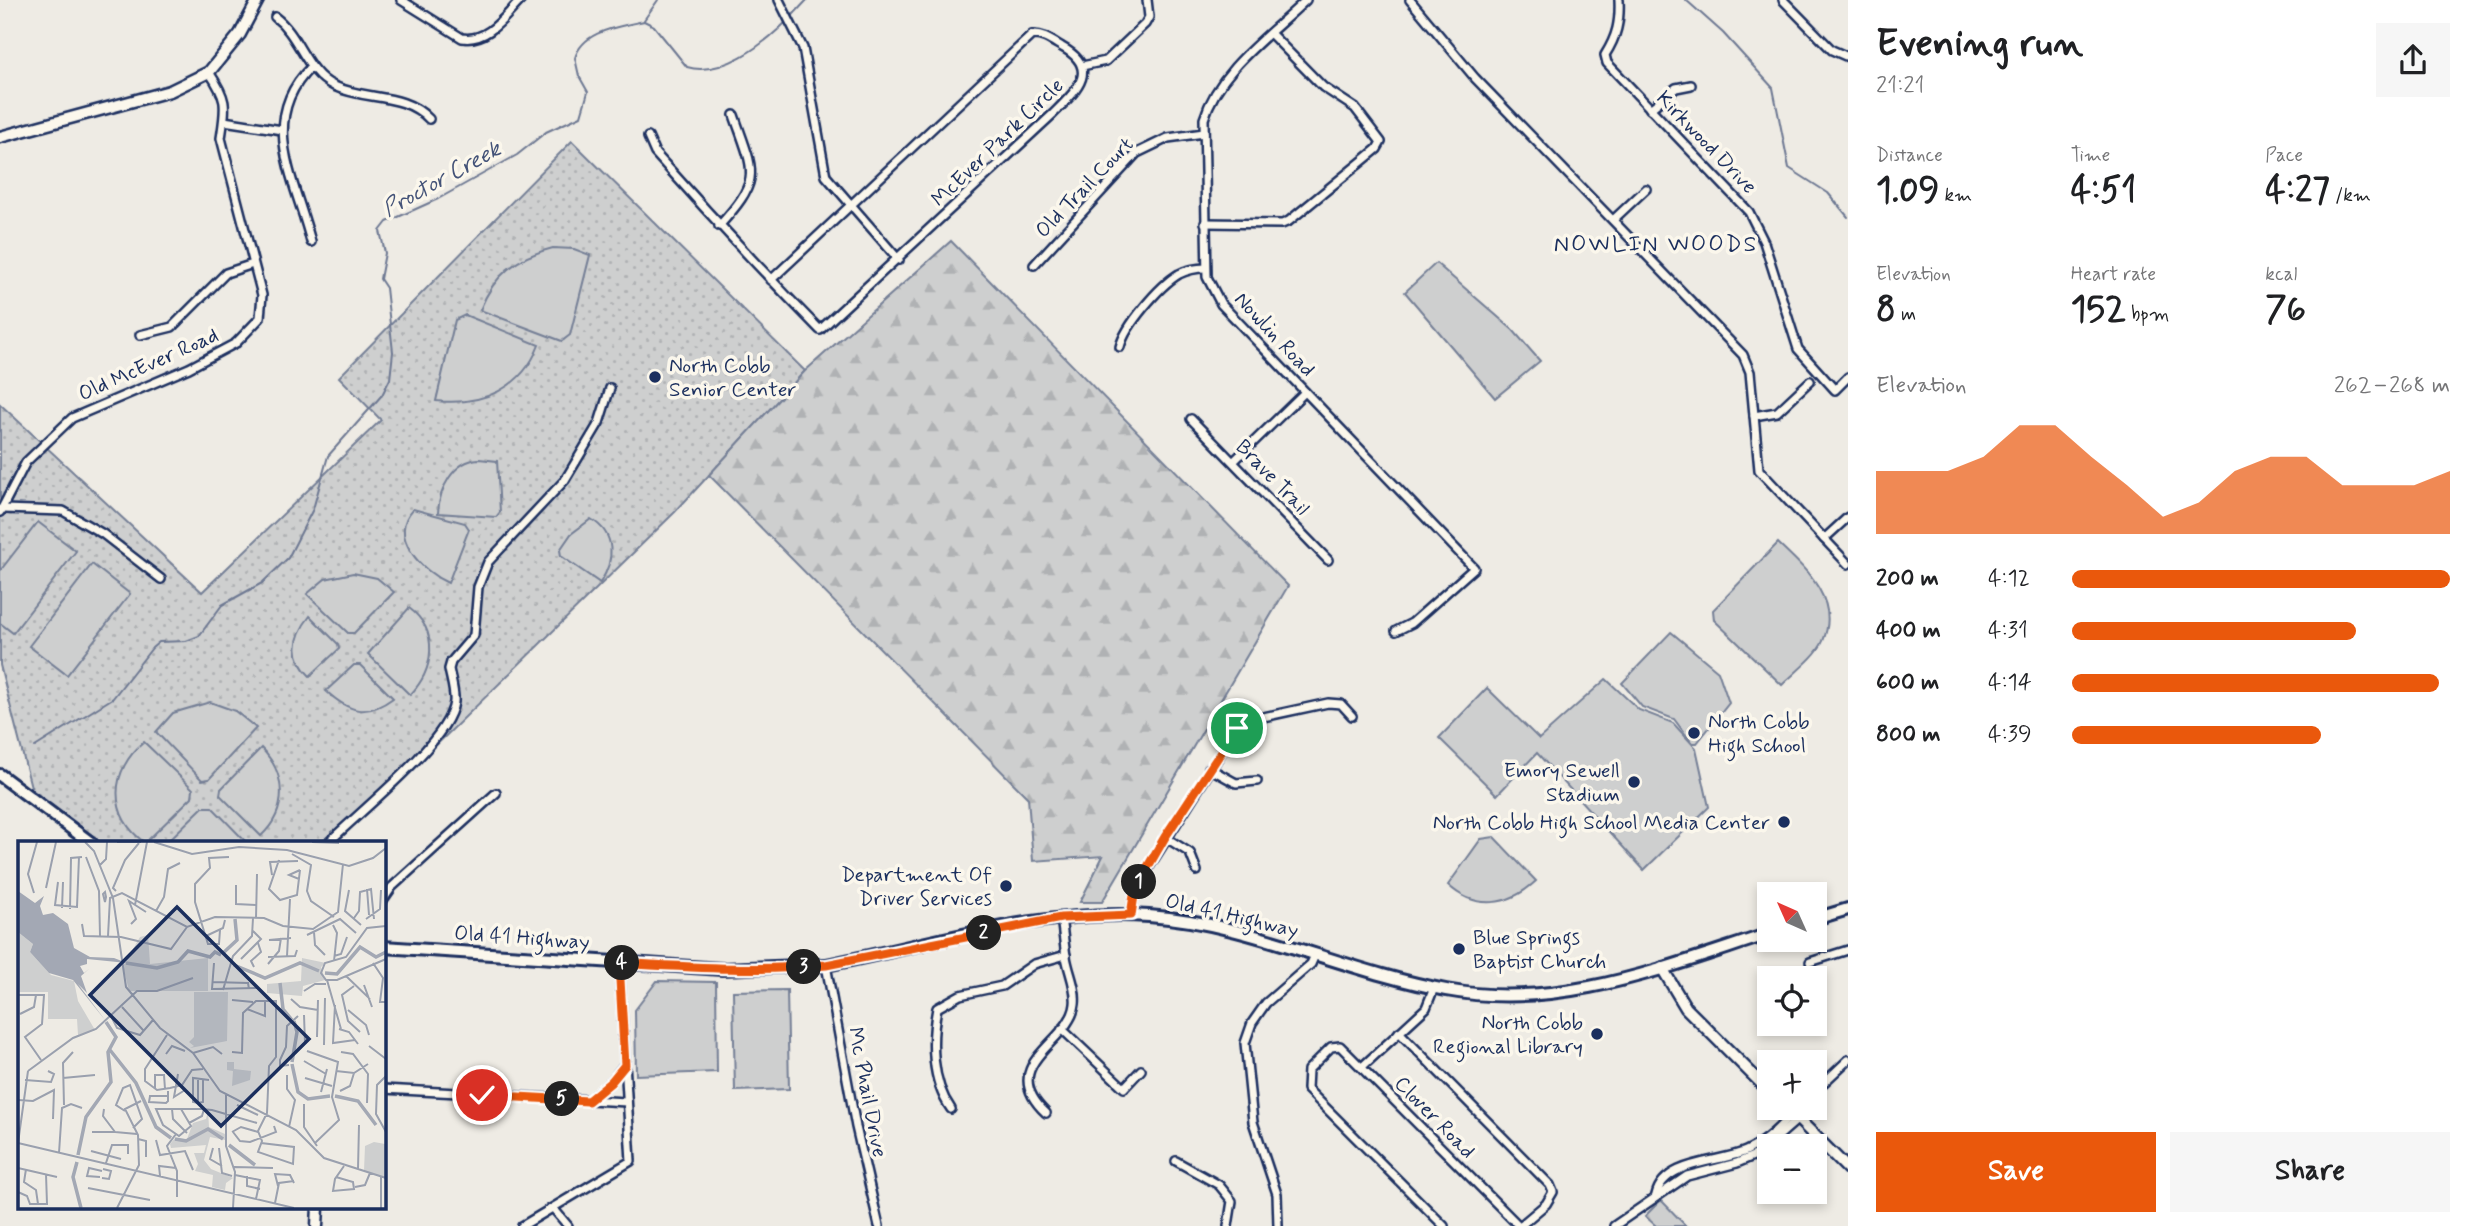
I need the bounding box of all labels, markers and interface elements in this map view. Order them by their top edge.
text: Evening run [1876,20,2083,69]
button: share [2376,23,2450,97]
text: 21:21 [1876,71,1924,101]
street label: McEver Park Circle [925,72,1070,213]
street label: Kirkwood Drive [1650,85,1763,200]
street label: Old Trail Court [1029,131,1140,244]
water label: Proctor Creek [377,134,508,225]
text: Distance [1876,143,1943,168]
text: Time [2071,143,2110,168]
text: Pace [2265,143,2303,168]
text: 1.09 [1876,168,1939,214]
text: 4:51 [2071,168,2136,214]
text: 4:27 [2265,168,2330,214]
text: km [1939,183,1972,208]
text: /km [2330,183,2371,208]
district label: NOWLIN WOODS [1554,230,1758,260]
text: Elevation [1876,262,1951,287]
text: Heart rate [2071,262,2156,287]
text: kcal [2265,262,2297,287]
street label: Nowlin Road [1228,286,1321,383]
text: 8 [1876,287,1896,333]
text: 152 [2071,287,2126,333]
text: 76 [2265,287,2306,333]
text: m [1896,302,1916,327]
text: bpm [2126,302,2169,327]
street label: Old McEver Road [74,322,223,408]
place label: North Cobb Senior Center [669,352,797,404]
marker: North Cobb Senior Center [647,369,663,385]
text: Elevation [1876,371,1967,401]
text: 262–268 m [2334,371,2450,401]
street label: Brave Trail [1229,434,1316,522]
text: 200 m [1876,564,1939,594]
text: 4:12 [1988,564,2030,594]
text: 400 m [1876,616,1941,646]
text: 4:31 [1988,616,2028,646]
text: 600 m [1876,668,1939,698]
text: 4:14 [1988,668,2032,698]
pin [1207,698,1267,758]
place label: North Cobb High School [1708,708,1810,762]
icon: arrive [1218,709,1256,747]
text: 800 m [1876,720,1940,750]
text: 4:39 [1988,720,2032,750]
marker: North Cobb High School [1686,725,1702,741]
place label: Emory Sewell Stadium [1504,757,1620,809]
marker: Emory Sewell Stadium [1626,774,1642,790]
place label: North Cobb High School Media Center [1433,809,1770,839]
marker: North Cobb High School Media Center [1776,814,1792,830]
inset map [18,841,385,1208]
place label: Department Of Driver Services [841,861,992,913]
pin: 1 [1122,864,1156,900]
text: 1 [1134,869,1143,894]
marker: Department Of Driver Services [998,878,1014,894]
north arrow [1757,882,1827,952]
map controls [1757,882,1827,1204]
street label: Old 41 Highway [1162,887,1301,947]
pin: 2 [967,916,1002,950]
street label: Old 41 Highway [453,919,591,959]
text: 2 [979,920,988,945]
place label: Blue Springs Baptist Church [1473,924,1606,976]
marker: Blue Springs Baptist Church [1451,941,1467,957]
pin: 4 [604,946,640,981]
text: 4 [616,950,627,975]
pin: 3 [786,950,822,984]
text: 3 [799,954,808,979]
button: locate [1757,966,1827,1036]
place label: North Cobb Regional Library [1433,1009,1583,1063]
street label: Mc Phail Drive [841,1025,893,1160]
marker: North Cobb Regional Library [1589,1026,1605,1042]
button: + [1757,1050,1827,1120]
pin [452,1065,512,1125]
street label: Clover Road [1388,1070,1481,1165]
icon: check [463,1076,501,1114]
pin: 5 [544,1082,580,1116]
text: 5 [556,1086,567,1111]
button: Save [1876,1132,2156,1212]
button: Share [2170,1132,2450,1212]
button: − [1757,1134,1827,1204]

